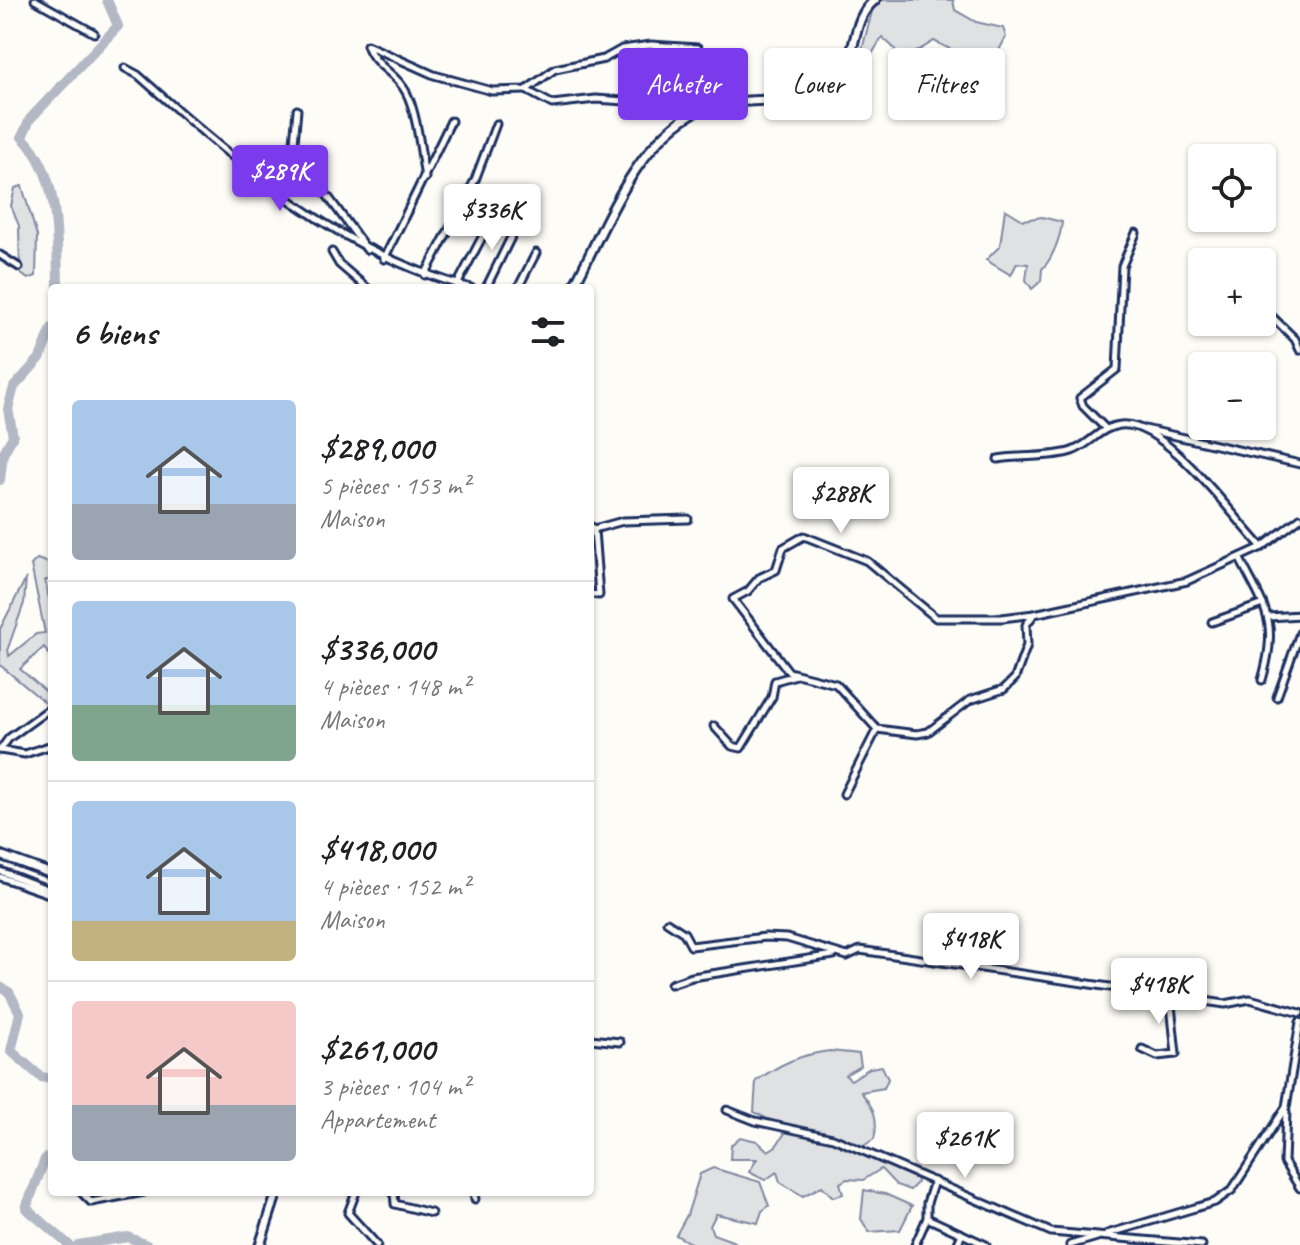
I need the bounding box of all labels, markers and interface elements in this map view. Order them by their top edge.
chip: Acheter [618,48,748,120]
chip: Louer [764,48,872,120]
chip: Filtres [888,48,1005,120]
map controls [1188,144,1276,440]
button: locate [1188,144,1276,232]
pin: $289K [224,145,336,213]
text: $289K [250,154,310,187]
pin: $336K [436,184,548,252]
text: $336K [462,193,522,226]
button: + [1188,248,1276,336]
icon: filters [526,310,570,354]
text: 6 biens [72,311,157,354]
button: − [1188,352,1276,440]
text: $289,000 [320,426,433,469]
icon: home [136,432,232,528]
pin: $288K [785,467,897,535]
text: 5 pièces · 153 m² [320,469,469,502]
text: $288K [811,476,871,509]
text: Maison [320,502,385,535]
text: $336,000 [320,627,435,670]
icon: home [136,633,232,729]
text: 4 pièces · 148 m² [320,670,469,703]
text: Maison [320,703,385,736]
text: $418,000 [320,827,434,870]
icon: home [136,833,232,929]
text: 4 pièces · 152 m² [320,870,469,903]
text: Maison [320,903,385,936]
pin: $418K [915,913,1027,981]
text: $418K [941,922,1001,955]
pin: $418K [1103,958,1215,1026]
text: $418K [1129,967,1189,1000]
text: $261,000 [320,1027,435,1070]
icon: home [136,1033,232,1129]
text: 3 pièces · 104 m² [320,1070,469,1103]
text: Appartement [320,1103,435,1136]
pin: $261K [909,1112,1021,1180]
text: $261K [935,1121,995,1154]

